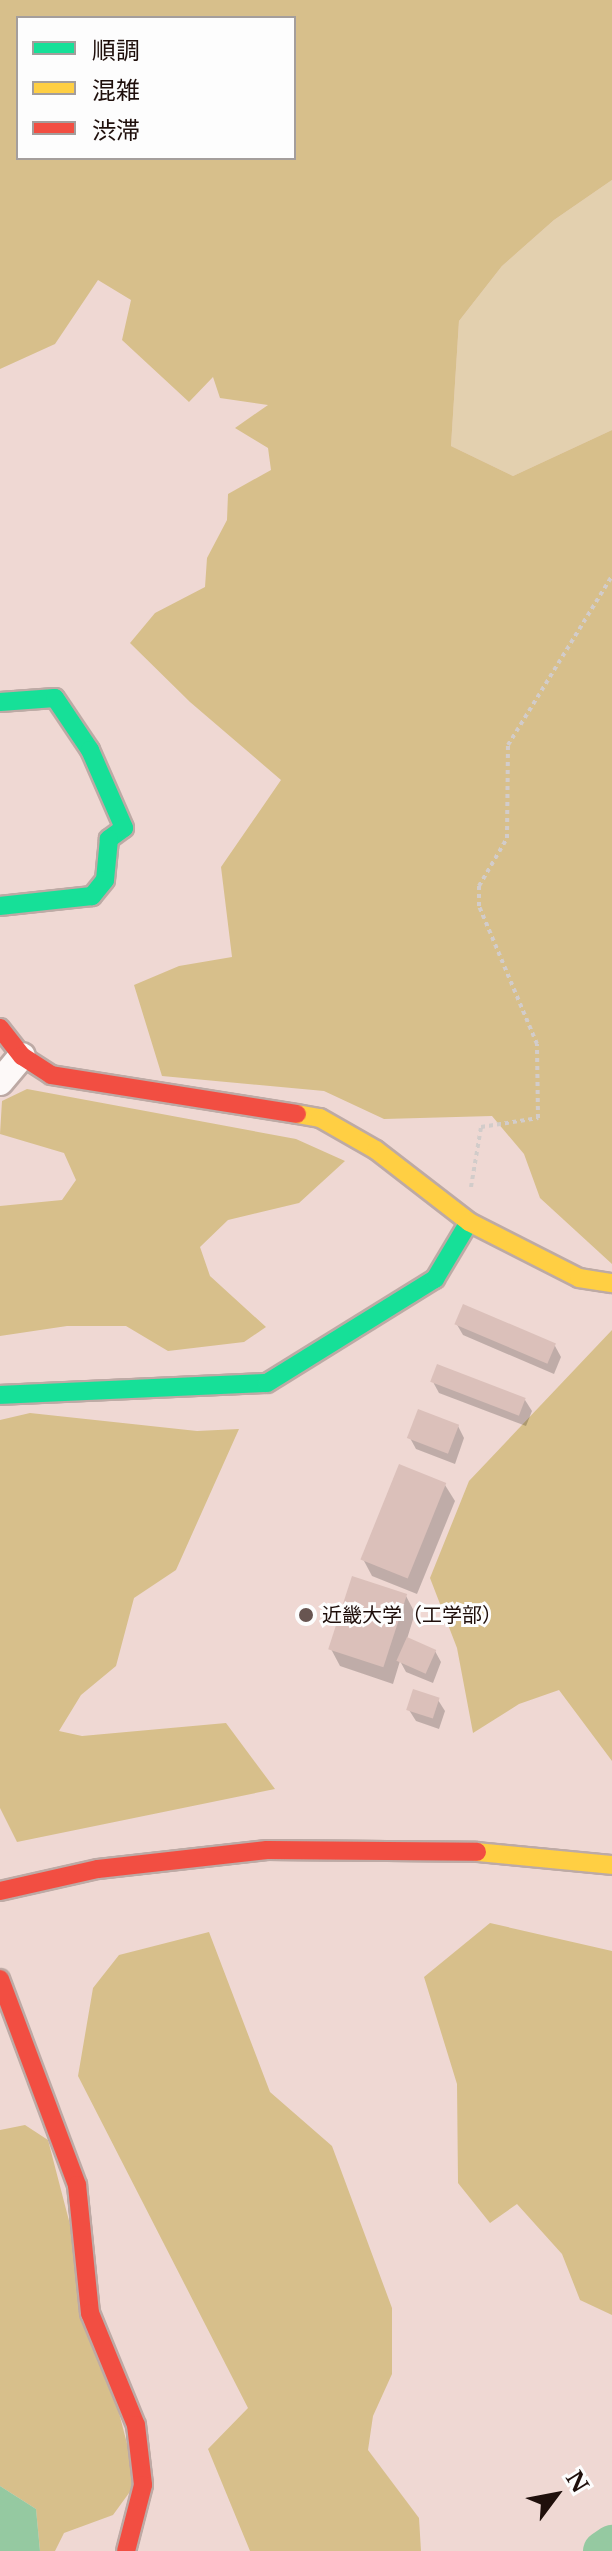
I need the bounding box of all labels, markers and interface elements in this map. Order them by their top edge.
legend [16,16,296,160]
text: 順調 [92,36,140,65]
text: 混雑 [92,76,140,105]
text: 渋滞 [92,116,140,145]
place label: 近畿大学（工学部） [322,1603,502,1627]
marker: 近畿大学（工学部） [297,1606,315,1624]
north arrow [516,2455,596,2535]
text: N [560,2466,594,2498]

